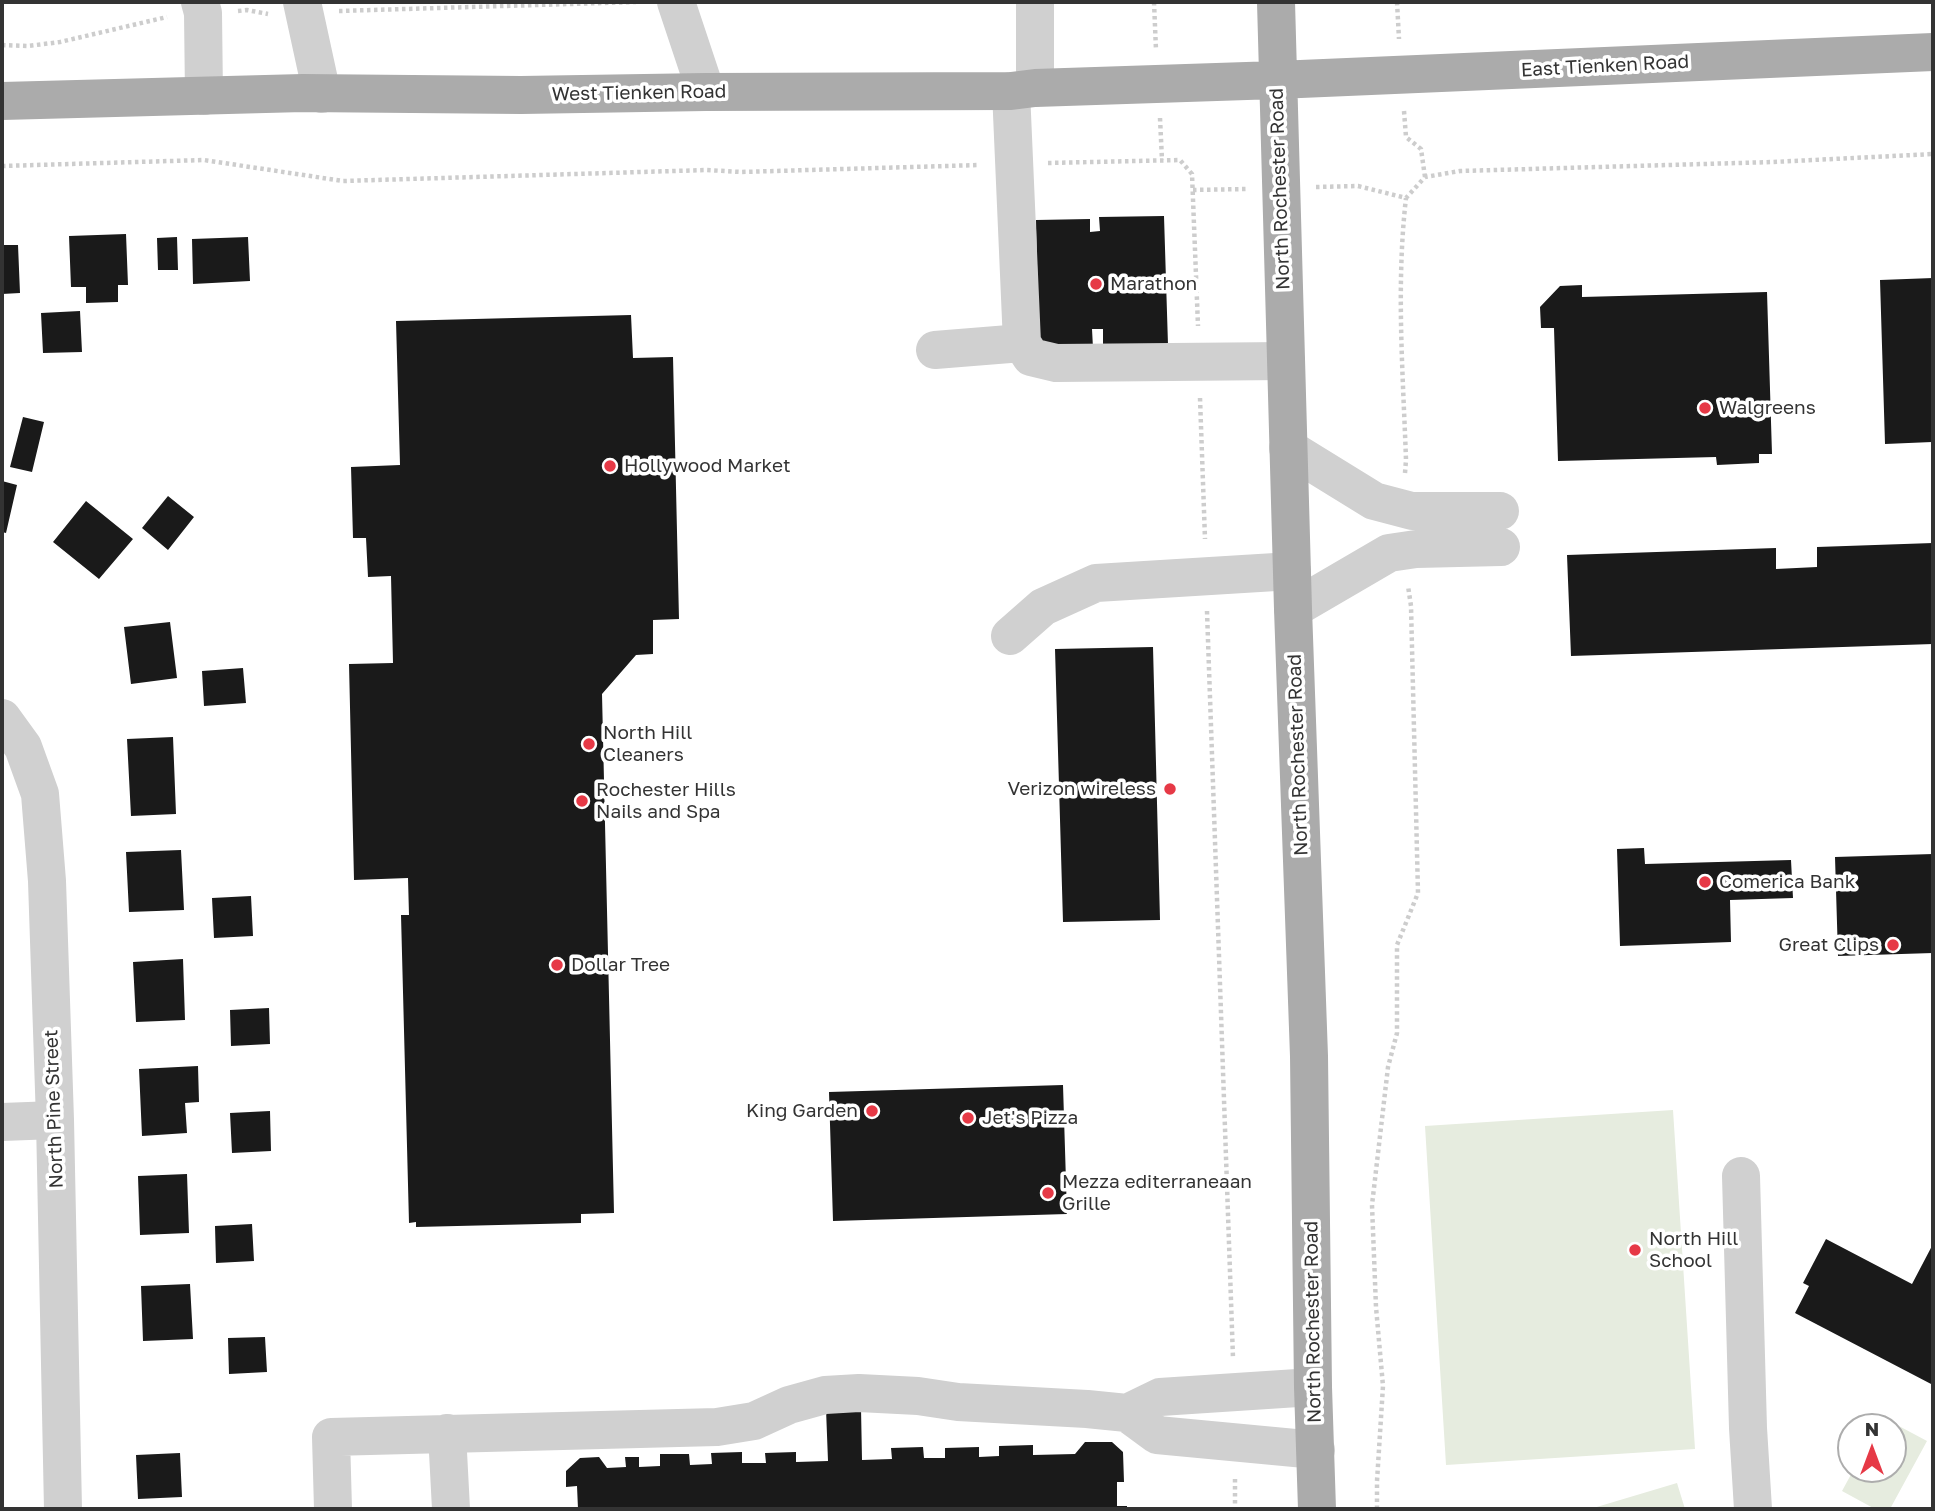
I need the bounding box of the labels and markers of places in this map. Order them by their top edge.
place label: Marathon [1110,273,1197,295]
marker: Marathon [1088,276,1104,292]
place label: Walgreens [1719,397,1816,419]
marker: Walgreens [1697,400,1713,416]
place label: Hollywood Market [624,455,791,477]
marker: Hollywood Market [602,458,618,474]
place label: North Hill Cleaners [603,722,692,766]
marker: North Hill Cleaners [581,736,597,752]
place label: Verizon wireless [1008,778,1156,800]
place label: Rochester Hills Nails and Spa [596,779,736,823]
marker: Verizon wireless [1162,781,1178,797]
marker: Rochester Hills Nails and Spa [574,793,590,809]
place label: Comerica Bank [1719,871,1855,893]
marker: Comerica Bank [1697,874,1713,890]
place label: Great Clips [1779,934,1879,956]
marker: Great Clips [1885,937,1901,953]
place label: Dollar Tree [571,954,670,976]
marker: Dollar Tree [549,957,565,973]
place label: King Garden [746,1100,858,1122]
marker: King Garden [864,1103,880,1119]
place label: Jet's Pizza [982,1107,1078,1129]
marker: Jet's Pizza [960,1110,976,1126]
place label: Mezza editerraneaan Grille [1062,1171,1252,1215]
marker: Mezza editerraneaan Grille [1040,1185,1056,1201]
place label: North Hill School [1649,1228,1738,1272]
marker: North Hill School [1627,1242,1643,1258]

